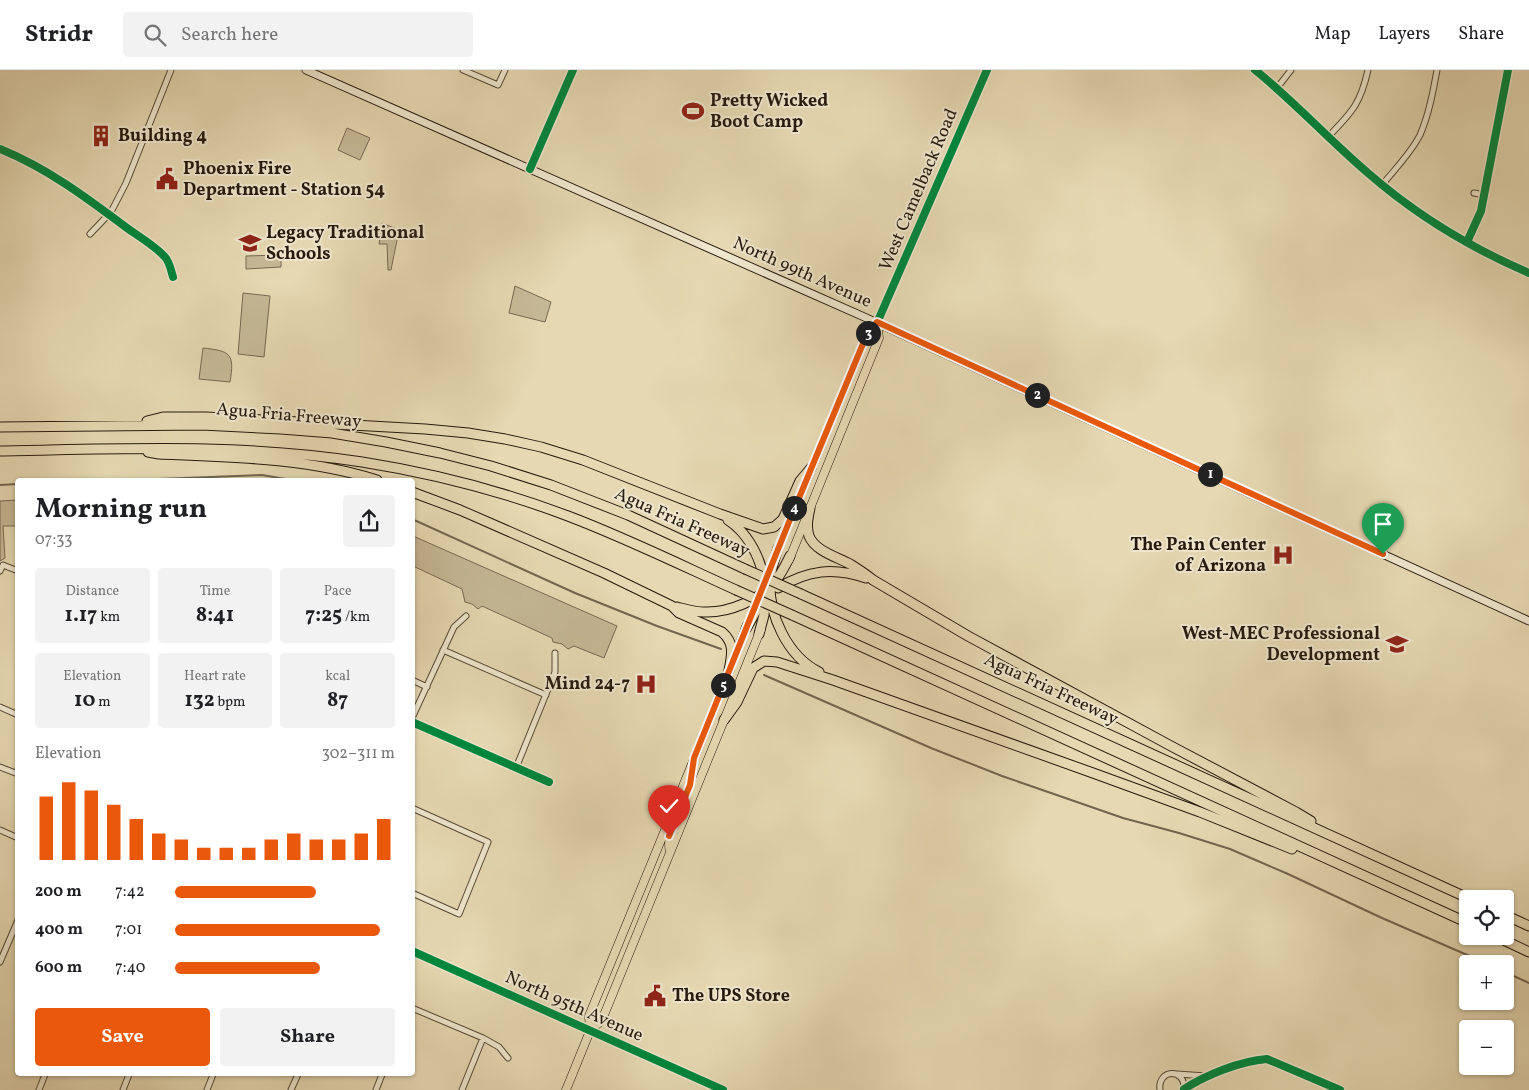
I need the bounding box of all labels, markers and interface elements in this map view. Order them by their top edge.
search box [123,12,473,57]
text: Stridr [25,18,93,52]
icon: search [141,21,169,49]
text: Search here [181,22,278,48]
text: Map [1314,22,1350,47]
text: Layers [1378,22,1430,47]
text: Share [1458,22,1504,47]
place label: Pretty Wicked Boot Camp [710,89,828,135]
sports icon: Pretty Wicked Boot Camp [680,98,706,124]
street label: West Camelback Road [874,105,964,275]
building icon: Building 4 [88,123,114,149]
place label: Building 4 [118,124,207,149]
place label: Phoenix Fire Department - Station 54 [183,157,385,203]
public building icon: Phoenix Fire Department - Station 54 [154,166,180,192]
place label: Legacy Traditional Schools [266,221,424,267]
school or university icon: Legacy Traditional Schools [237,230,263,256]
street label: North 99th Avenue [729,231,875,315]
pin: 3 [856,320,880,346]
text: 3 [865,324,872,343]
pin: 2 [1024,382,1050,408]
text: 2 [1034,386,1041,405]
street label: Agua Fria Freeway [215,397,363,435]
pin: 1 [1198,462,1222,486]
text: 1 [1208,465,1213,484]
street label: Agua Fria Freeway [610,482,754,564]
text: Morning run [35,490,207,529]
button: share [343,495,395,547]
pin: 4 [782,496,806,520]
text: 4 [790,499,799,518]
pin [1362,503,1404,554]
icon: arrive [1369,510,1397,538]
text: 07:33 [35,529,72,551]
place label: The Pain Center of Arizona [1130,533,1266,579]
hospital icon: The Pain Center of Arizona [1270,542,1296,568]
text: Distance [66,582,119,601]
text: Time [200,582,230,601]
text: Pace [324,582,352,601]
text: 1.17 [64,601,97,630]
text: 8:41 [196,601,234,630]
text: 7:25 [305,601,342,630]
text: km [97,608,120,627]
text: /km [342,608,370,627]
place label: West-MEC Professional Development [1182,622,1380,668]
school or university icon: West-MEC Professional Development [1384,631,1410,657]
street label: Agua Fria Freeway [980,648,1123,732]
text: Elevation [63,667,121,686]
text: Heart rate [184,667,246,686]
text: kcal [325,667,350,686]
hospital icon: Mind 24-7 [633,671,659,697]
place label: Mind 24-7 [545,672,630,697]
pin: 5 [710,672,736,698]
text: 5 [720,676,727,695]
text: 10 [74,686,95,715]
text: 132 [185,686,215,715]
text: 87 [327,686,348,715]
text: m [95,693,111,712]
text: bpm [215,693,245,712]
text: Elevation [35,743,102,765]
text: 302–311 m [322,743,395,765]
pin [648,785,690,836]
icon: check [655,792,683,820]
text: 200 m [35,881,82,903]
text: 7:42 [115,881,145,903]
map controls [1459,890,1514,1075]
button: locate [1459,890,1514,945]
text: 400 m [35,919,83,941]
text: 7:01 [115,919,142,941]
button: + [1459,955,1514,1010]
text: 600 m [35,957,82,979]
text: 7:40 [115,957,145,979]
street label: North 95th Avenue [501,965,647,1049]
public building icon: The UPS Store [642,983,668,1009]
place label: The UPS Store [672,984,790,1009]
button: Save [35,1008,210,1066]
button: Share [220,1008,395,1066]
button: − [1459,1020,1514,1075]

